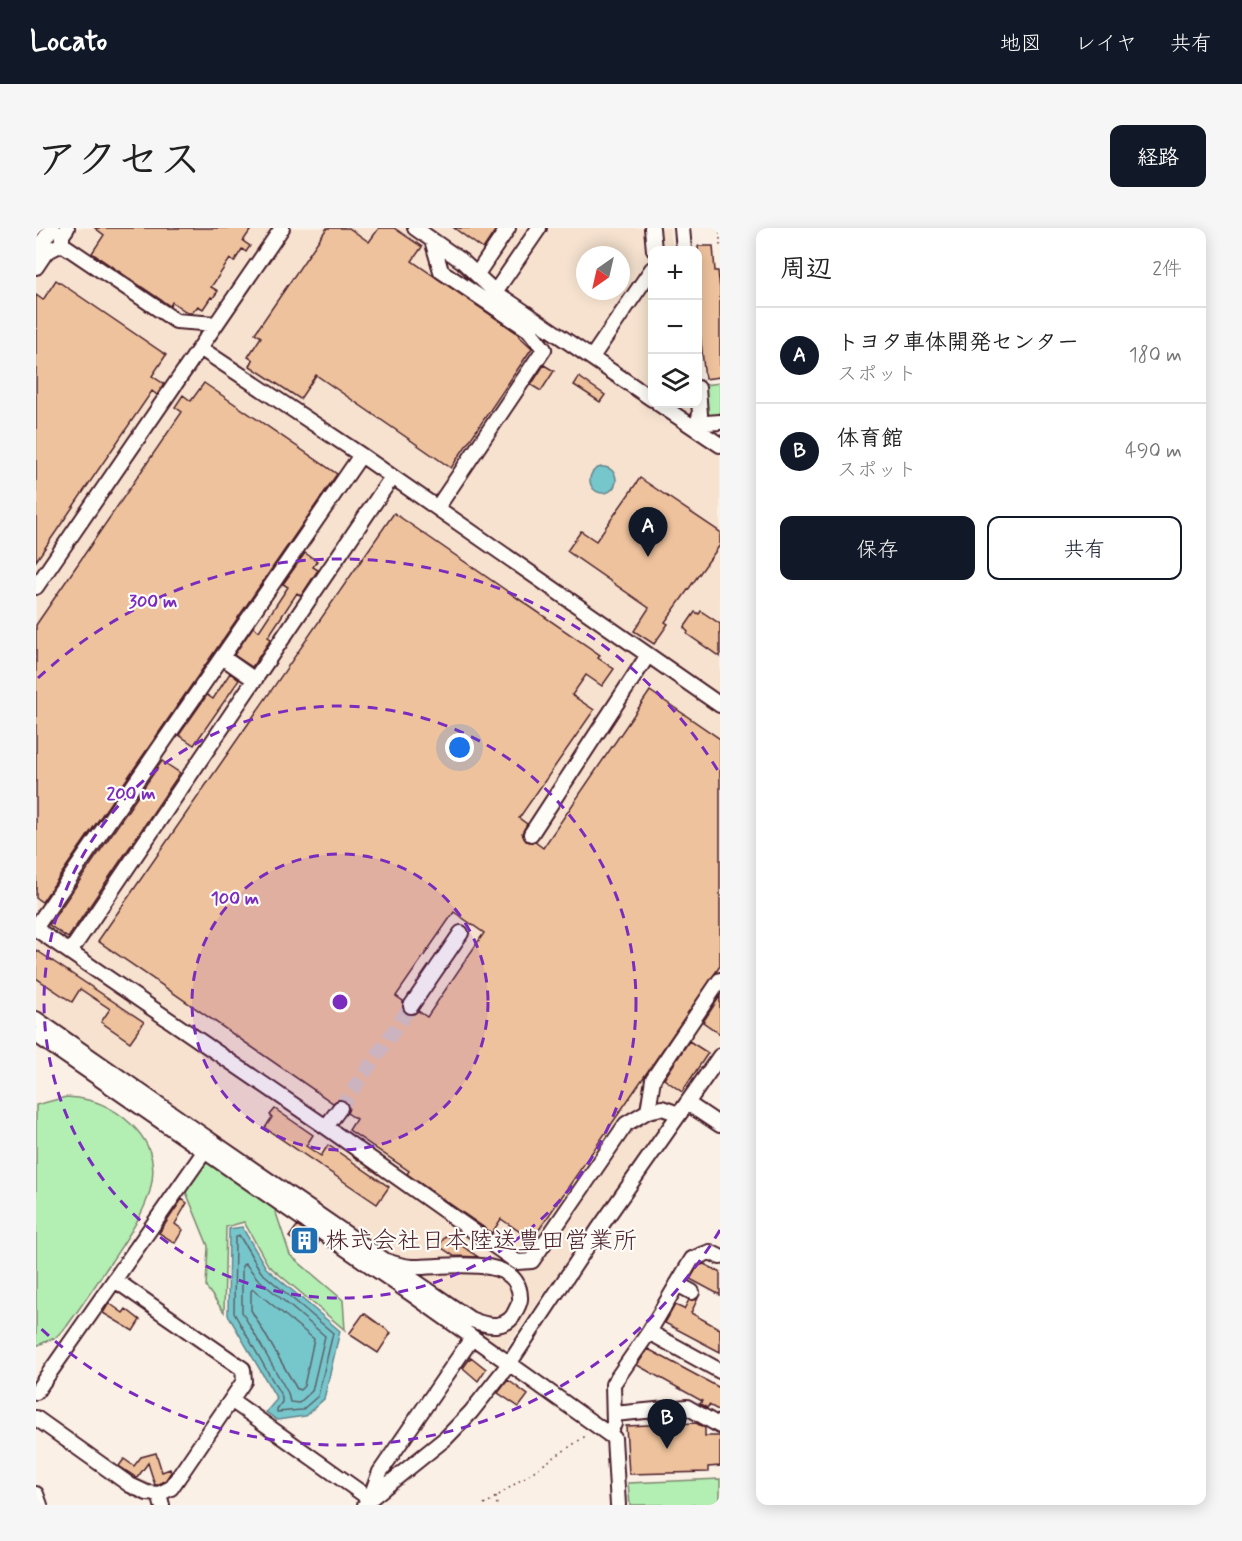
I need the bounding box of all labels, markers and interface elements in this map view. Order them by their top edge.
text: Locato [30,24,107,61]
text: 地図 [1000,30,1042,58]
text: レイヤ [1075,30,1137,58]
text: 共有 [1170,30,1212,58]
button: 経路 [1110,125,1206,187]
text: アクセス [36,134,201,189]
north arrow [576,246,630,300]
map controls [648,246,702,408]
button: + [648,246,702,300]
text: 周辺 [780,253,832,287]
text: 2件 [1152,256,1182,283]
button: − [648,300,702,354]
text: トヨタ車体開発センター [837,329,1079,357]
text: A [793,342,806,369]
text: 180 m [1129,342,1182,369]
button: layers [648,354,702,408]
text: スポット [837,361,917,388]
text: 体育館 [837,425,903,453]
text: B [793,438,806,465]
text: 490 m [1125,438,1182,465]
text: スポット [837,457,917,484]
pin: A [628,508,668,557]
button: 保存 [780,516,975,580]
button: 共有 [987,516,1182,580]
text: 300 m [129,590,177,614]
your location [445,733,474,762]
text: 200 m [106,782,156,806]
text: 100 m [211,887,259,911]
centre of rings [330,992,350,1012]
building icon: 株式会社日本陸送豊田営業所 [288,1224,320,1256]
place label: 株式会社日本陸送豊田営業所 [325,1226,637,1257]
pin: B [648,1400,686,1449]

